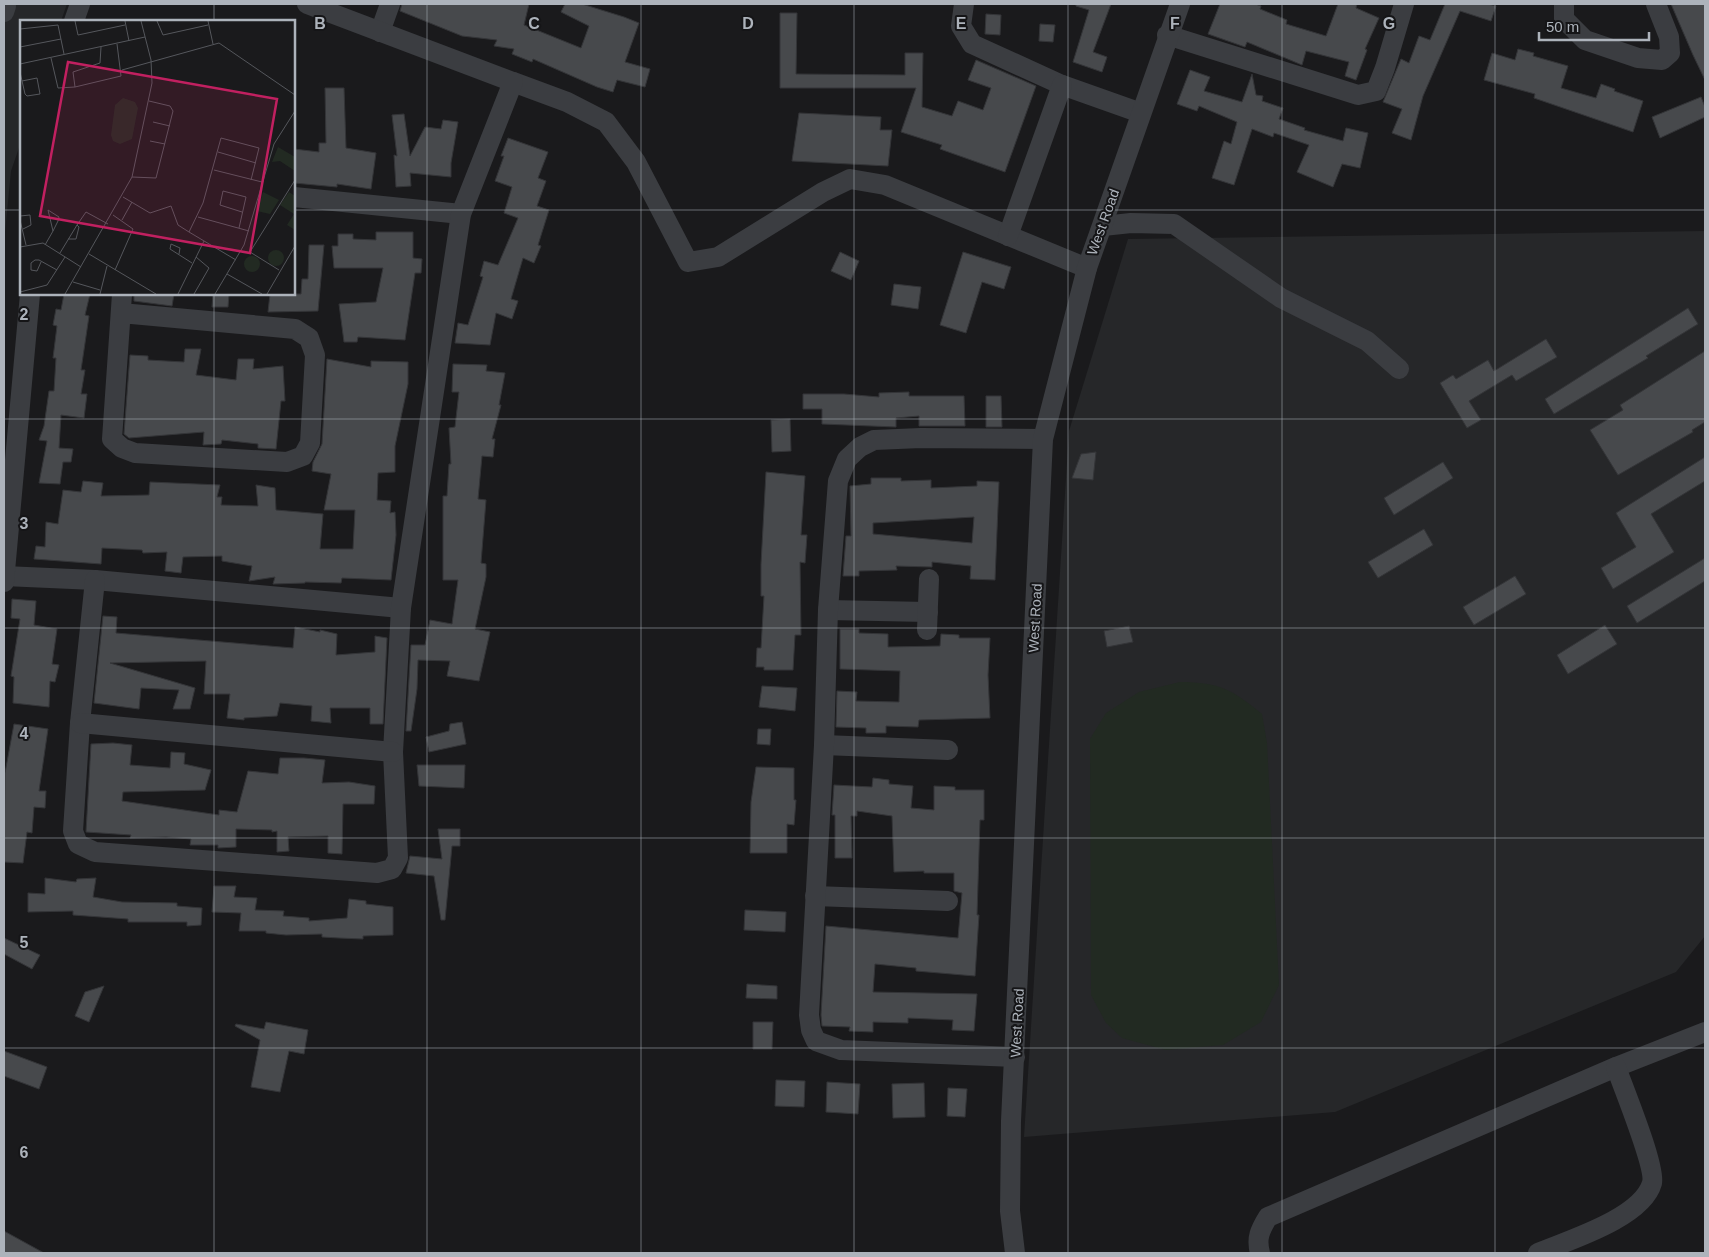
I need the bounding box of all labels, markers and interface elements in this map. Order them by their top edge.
scale bar [1539,10,1649,42]
text: B [314,15,326,32]
text: C [528,15,540,32]
text: D [742,15,754,32]
text: E [956,15,967,32]
text: F [1170,15,1180,32]
text: G [1383,15,1395,32]
text: 50 m [1546,18,1579,35]
inset map [20,20,295,295]
street label: West Road [1084,187,1122,257]
text: 2 [20,306,29,323]
text: 3 [20,515,29,532]
street label: West Road [1025,583,1045,653]
text: 4 [20,725,29,742]
text: 5 [20,934,29,951]
street label: West Road [1007,988,1027,1058]
text: 6 [20,1144,29,1161]

